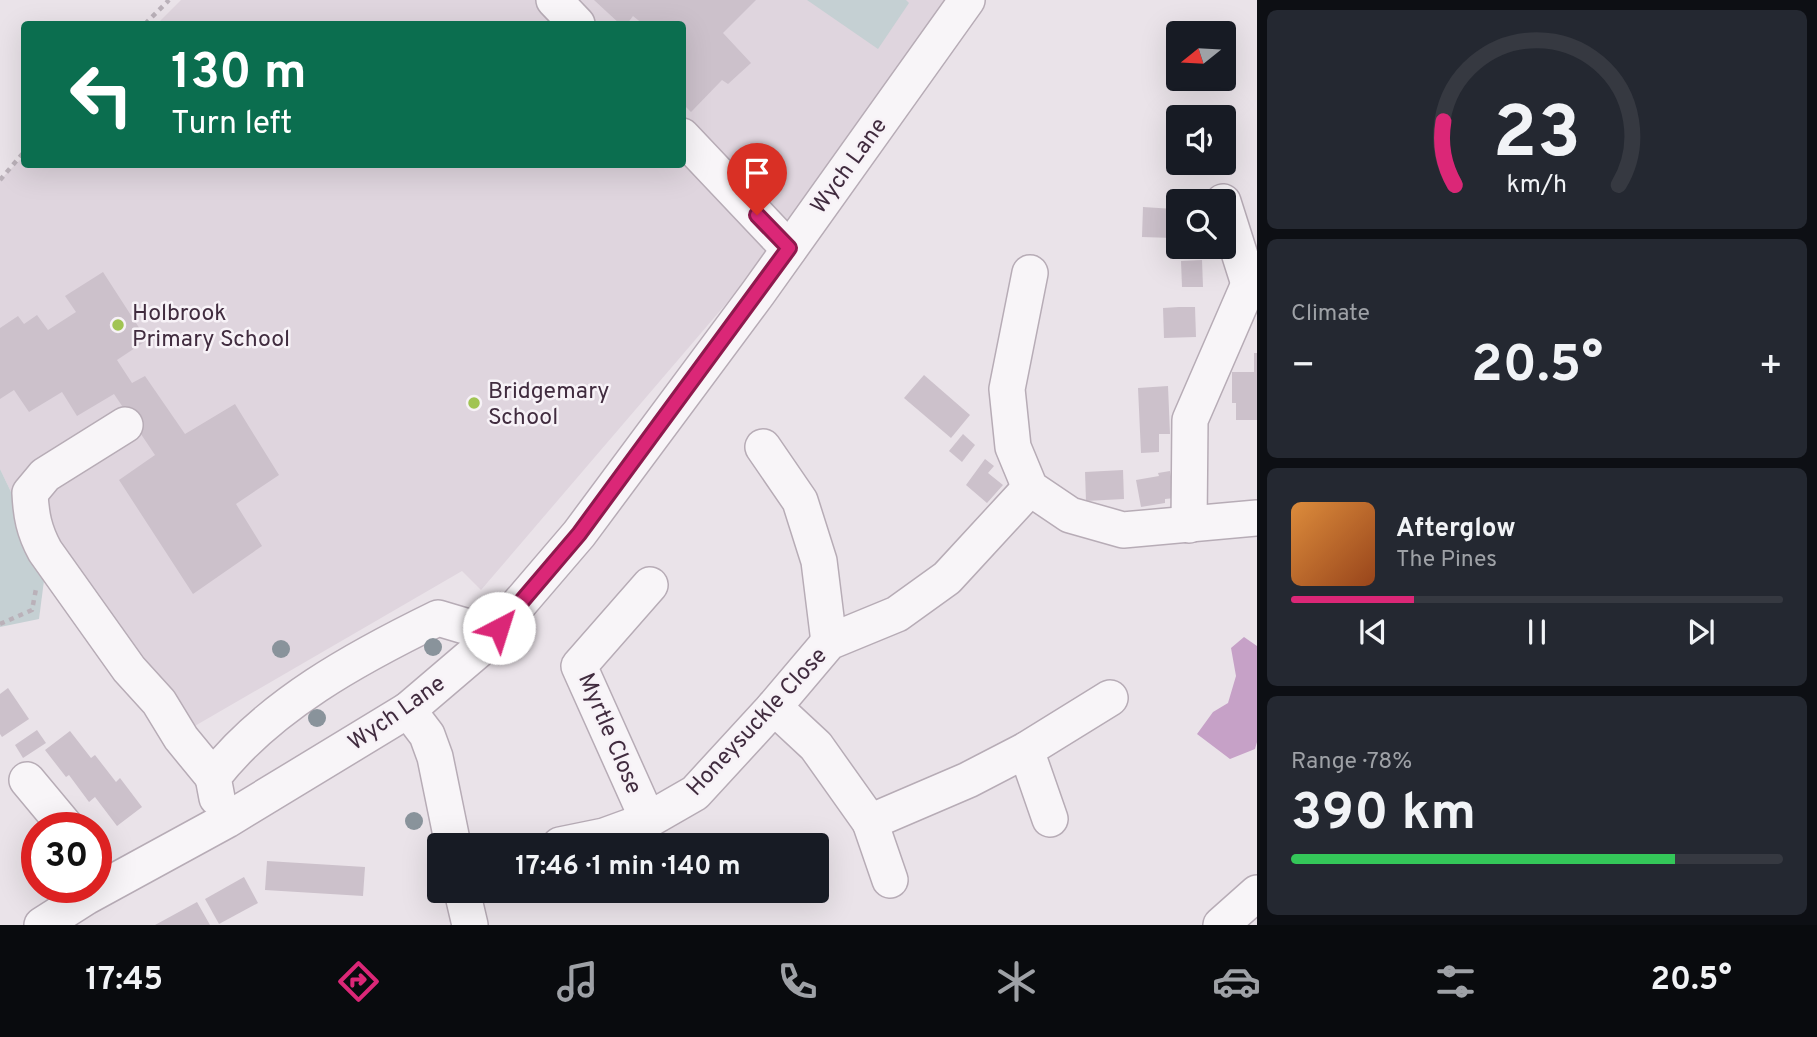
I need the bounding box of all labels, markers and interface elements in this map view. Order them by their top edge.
north arrow [1166,21,1236,91]
map controls [1166,21,1236,259]
text: 130 m [171,44,307,106]
icon: left [56,49,147,140]
text: 23 [1493,92,1581,184]
text: Turn left [171,105,292,145]
button: sound [1166,105,1236,175]
street label: Wych Lane [805,113,895,220]
pin [727,143,787,215]
icon: arrive [738,154,776,192]
text: km/h [1507,170,1567,202]
button: search [1166,189,1236,259]
place label: Holbrook Primary School [132,300,290,355]
text: Climate [1291,300,1370,329]
marker: Holbrook Primary School [110,317,126,333]
text: 20.5° [1471,334,1603,400]
text: − [1291,343,1316,392]
text: + [1758,343,1783,392]
place label: Bridgemary School [488,378,609,433]
marker: Bridgemary School [466,395,482,411]
text: Afterglow [1396,513,1516,546]
text: The Pines [1396,546,1497,575]
position arrow [462,591,536,665]
icon: previous [1354,613,1392,651]
icon: pause [1518,613,1556,651]
icon: next [1682,613,1720,651]
street label: Honeysuckle Close [681,642,834,803]
street label: Myrtle Close [570,669,647,799]
street label: Wych Lane [343,670,452,758]
text: Range · 78% [1291,748,1412,777]
text: 390 km [1291,782,1476,848]
speed limit sign: 30 [21,812,112,903]
text: 17:46 · 1 min · 140 m [515,851,741,884]
icon: directions [334,957,383,1006]
icon: music [553,957,602,1006]
icon: phone [773,957,822,1006]
icon: climate [992,957,1041,1006]
icon: car [1212,957,1261,1006]
icon: filters [1431,957,1480,1006]
text: 17:45 [85,961,163,1001]
text: 20.5° [1650,961,1732,1001]

